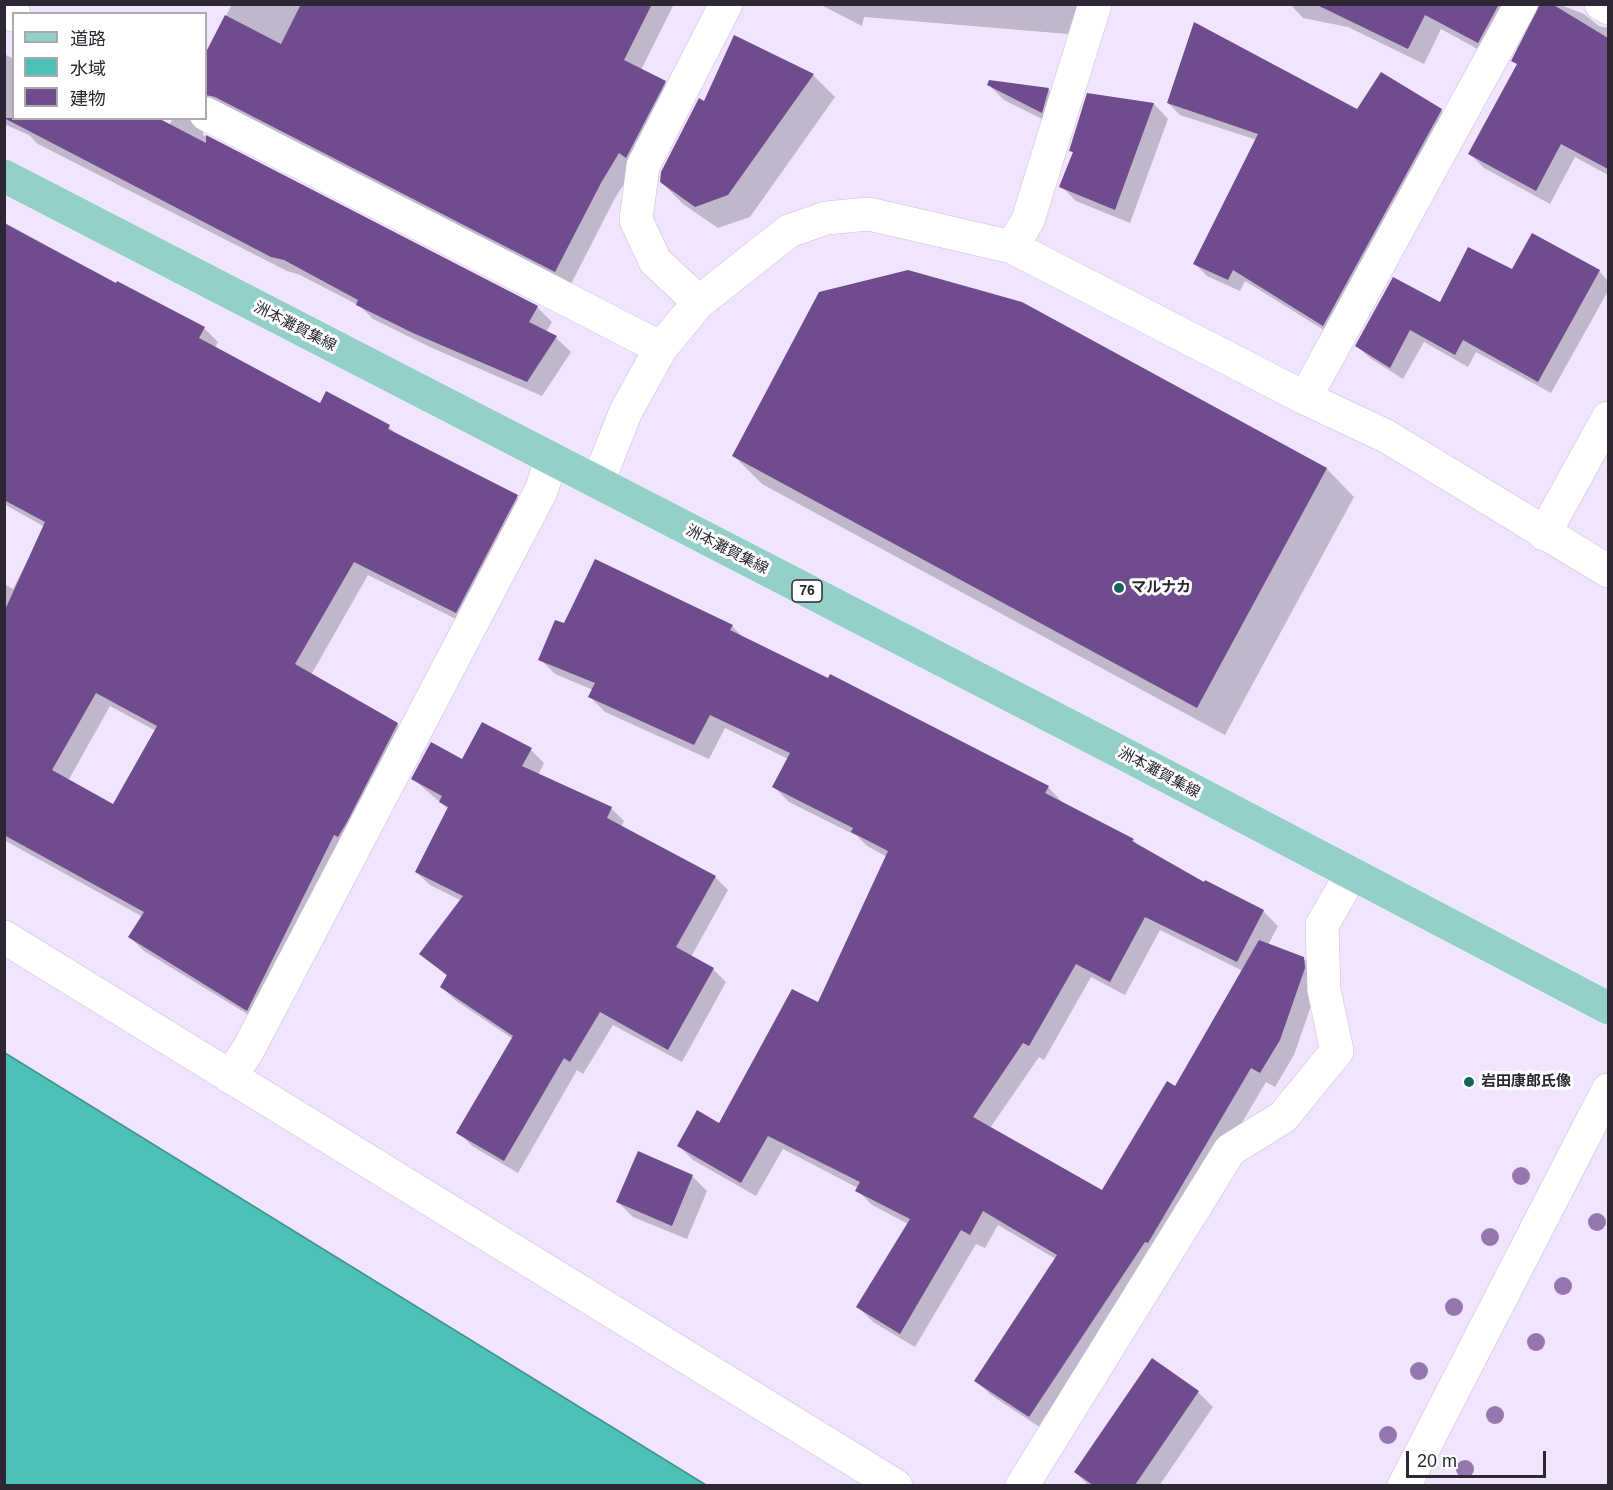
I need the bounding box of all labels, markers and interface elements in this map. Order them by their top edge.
legend [12,12,207,120]
text: 道路 [70,29,106,49]
text: 水域 [70,59,106,79]
text: 建物 [70,89,106,109]
street label: 洲本灘賀集線 [251,299,339,355]
street label: 洲本灘賀集線 [683,522,771,578]
place label: マルナカ [1131,579,1191,597]
road number: 76 [792,580,822,602]
marker: マルナカ [1112,581,1126,595]
street label: 洲本灘賀集線 [1115,744,1203,802]
place label: 岩田康郎氏像 [1481,1073,1571,1091]
marker: 岩田康郎氏像 [1462,1075,1476,1089]
scale bar [1409,1439,1548,1477]
text: 20 m [1417,1451,1457,1471]

